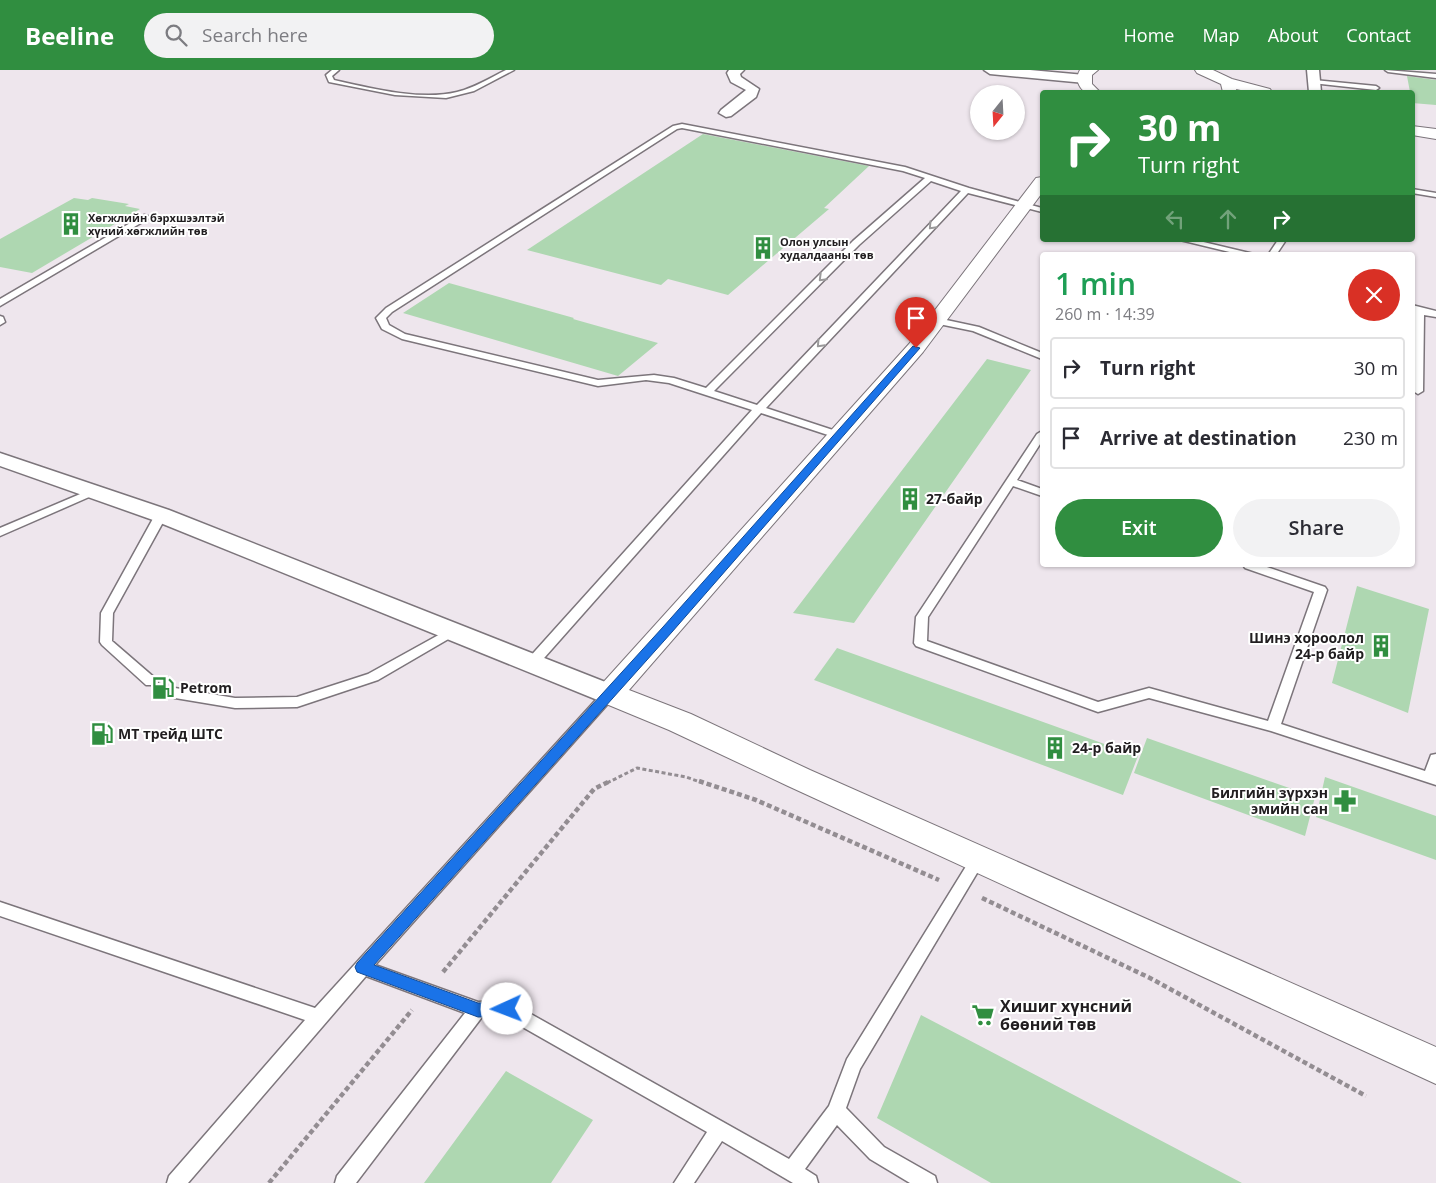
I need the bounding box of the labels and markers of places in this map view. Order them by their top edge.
place label: Хөгжлийн бэрхшээлтэй хүний хөгжлийн төв [88,210,225,238]
building icon: Хөгжлийн бэрхшээлтэй хүний хөгжлийн төв [58,211,84,237]
place label: Олон улсын худалдааны төв [780,234,874,262]
building icon: Олон улсын худалдааны төв [750,235,776,261]
pin [895,297,937,348]
building icon: 27-байр [897,486,923,512]
place label: 27-байр [926,489,983,508]
place label: Шинэ хороолол 24-р байр [1249,628,1364,663]
building icon: Шинэ хороолол 24-р байр [1368,633,1394,659]
fuel station icon: Petrom [150,675,176,701]
place label: Petrom [180,678,232,697]
fuel station icon: МТ трейд ШТС [89,721,115,747]
place label: МТ трейд ШТС [118,724,223,743]
building icon: 24-р байр [1042,735,1068,761]
place label: 24-р байр [1072,738,1141,757]
place label: Билгийн зүрхэн эмийн сан [1211,783,1328,818]
pharmacy icon: Билгийн зүрхэн эмийн сан [1332,788,1358,814]
place label: Хишиг хүнсний бөөний төв [1000,995,1132,1035]
supermarket icon: Хишиг хүнсний бөөний төв [970,1002,996,1028]

